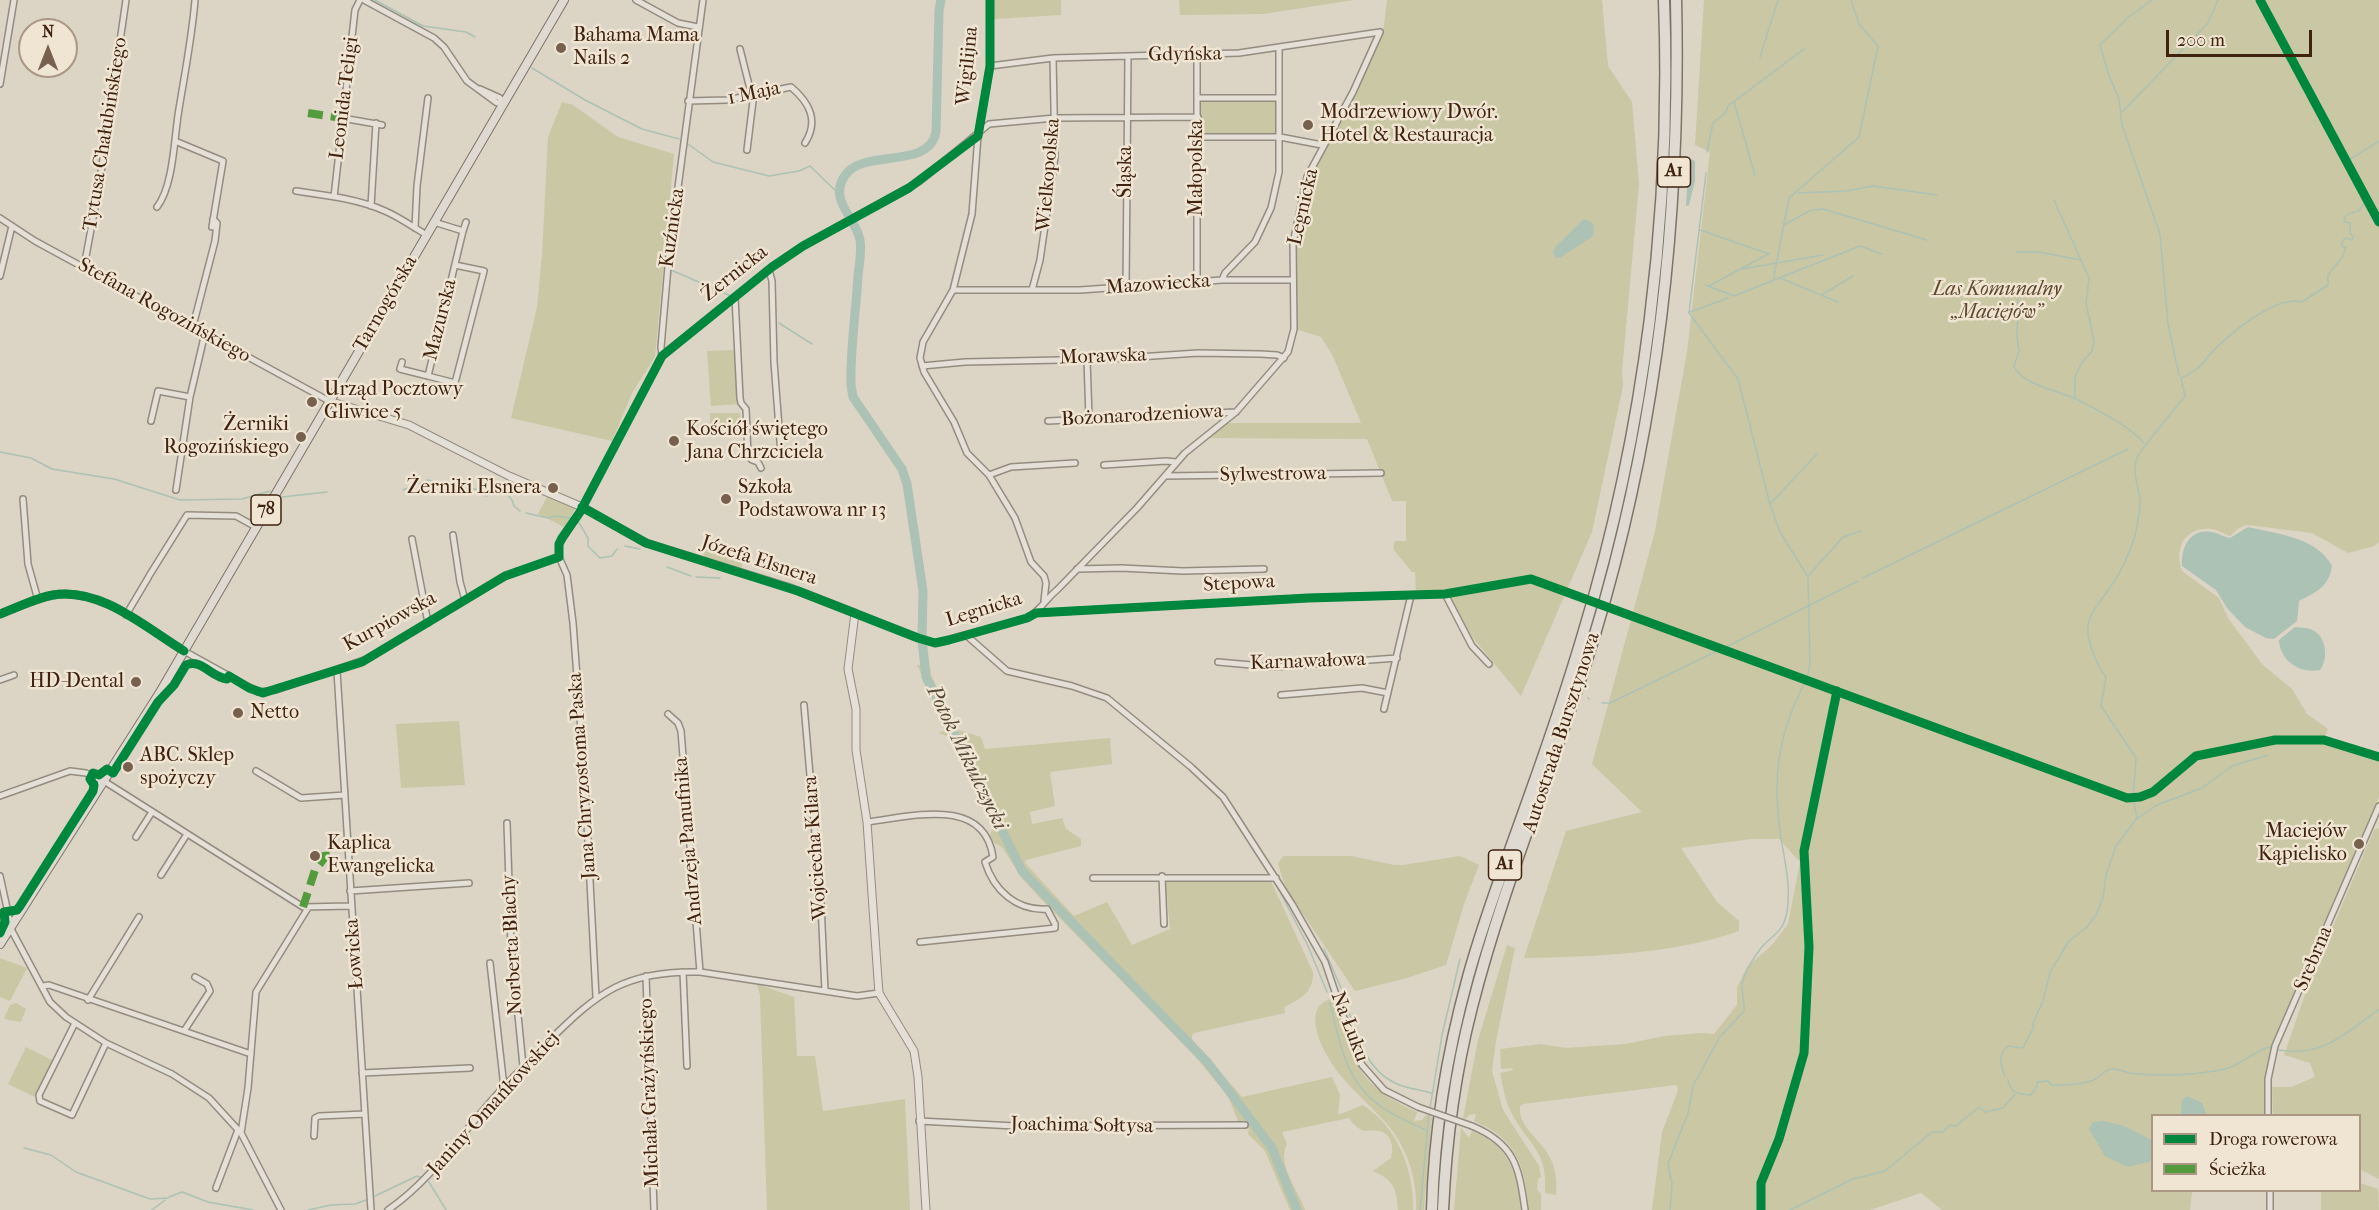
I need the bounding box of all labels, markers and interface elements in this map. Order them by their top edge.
north arrow [18,18,78,78]
scale bar [2169,18,2314,56]
text: N [42,22,54,41]
place label: Bahama Mama Nails 2 [573,24,699,71]
street label: Wigilijna [952,25,984,107]
text: 200 m [2177,30,2225,51]
street label: Tytusa Chałubińskiego [79,35,133,233]
street label: Leonida Teligi [326,35,364,161]
marker: Bahama Mama Nails 2 [554,41,568,55]
street label: Gdyńska [1148,42,1222,68]
street label: 1 Maja [725,77,783,111]
place label: Modrzewiowy Dwór. Hotel & Restauracja [1320,101,1498,148]
street label: Wielkopolska [1032,117,1066,233]
marker: Modrzewiowy Dwór. Hotel & Restauracja [1301,118,1315,132]
street label: Małopolska [1185,120,1209,216]
street label: Śląska [1114,146,1138,198]
road number: A1 [1658,157,1690,187]
street label: Legnicka [1283,166,1325,248]
street label: Kuźnicka [656,187,690,269]
street label: Żernicka [697,241,773,307]
street label: Tarnogórska [349,252,423,356]
street label: Stefana Rogozińskiego [73,253,255,369]
street label: Mazowiecka [1105,269,1211,301]
street label: Mazurska [419,277,463,363]
park label: Las Komunalny „Maciejów” [1933,278,2061,325]
street label: Morawska [1059,343,1147,371]
place label: Urząd Pocztowy Gliwice 5 [324,378,463,425]
marker: Urząd Pocztowy Gliwice 5 [305,395,319,409]
street label: Bożonarodzeniowa [1060,400,1224,432]
place label: Żerniki Rogozińskiego [163,413,289,460]
place label: Kościół świętego Jana Chrzciciela [686,418,828,465]
marker: Żerniki Rogozińskiego [294,430,308,444]
marker: Kościół świętego Jana Chrzciciela [667,434,681,448]
street label: Sylwestrowa [1219,462,1327,488]
place label: Żerniki Elsnera [407,476,541,500]
place label: Szkoła Podstawowa nr 13 [738,476,886,523]
marker: Żerniki Elsnera [546,481,560,495]
marker: Szkoła Podstawowa nr 13 [719,492,733,506]
road number: 78 [251,495,281,525]
street label: Józefa Elsnera [698,531,820,591]
street label: Stepowa [1202,570,1276,598]
street label: Kurpiowska [339,587,441,657]
street label: Legnicka [943,587,1025,633]
street label: Autostrada Bursztynowa [1518,629,1606,837]
street label: Karnawałowa [1250,648,1366,676]
place label: HD-Dental [29,670,124,694]
street label: Jana Chryzostoma Paska [564,672,602,880]
marker: HD-Dental [129,675,143,689]
water label: Potok Mikulczycki [920,682,1012,834]
place label: Netto [250,701,299,725]
marker: Netto [231,706,245,720]
place label: ABC. Sklep spożyczy [140,744,234,791]
street label: Andrzeja Panufnika [670,756,708,926]
marker: ABC. Sklep spożyczy [121,760,135,774]
street label: Wojciecha Kilara [799,775,833,921]
place label: Maciejów Kąpielisko [2258,820,2347,867]
place label: Kaplica Ewangelicka [327,832,434,879]
marker: Maciejów Kąpielisko [2352,837,2366,851]
marker: Kaplica Ewangelicka [308,849,322,863]
road number: A1 [1488,850,1522,880]
street label: Norberta Blachy [497,874,529,1016]
street label: Łowicka [341,918,369,990]
street label: Srebrna [2290,923,2338,995]
street label: Na Łuku [1325,989,1373,1065]
street label: Michała Grażyńskiego [635,998,665,1188]
street label: Janiny Omańkowskiej [423,1027,565,1181]
street label: Joachima Sołtysa [1010,1113,1154,1139]
legend [2151,1114,2361,1192]
text: Droga rowerowa [2209,1129,2337,1150]
text: Ścieżka [2209,1159,2266,1180]

